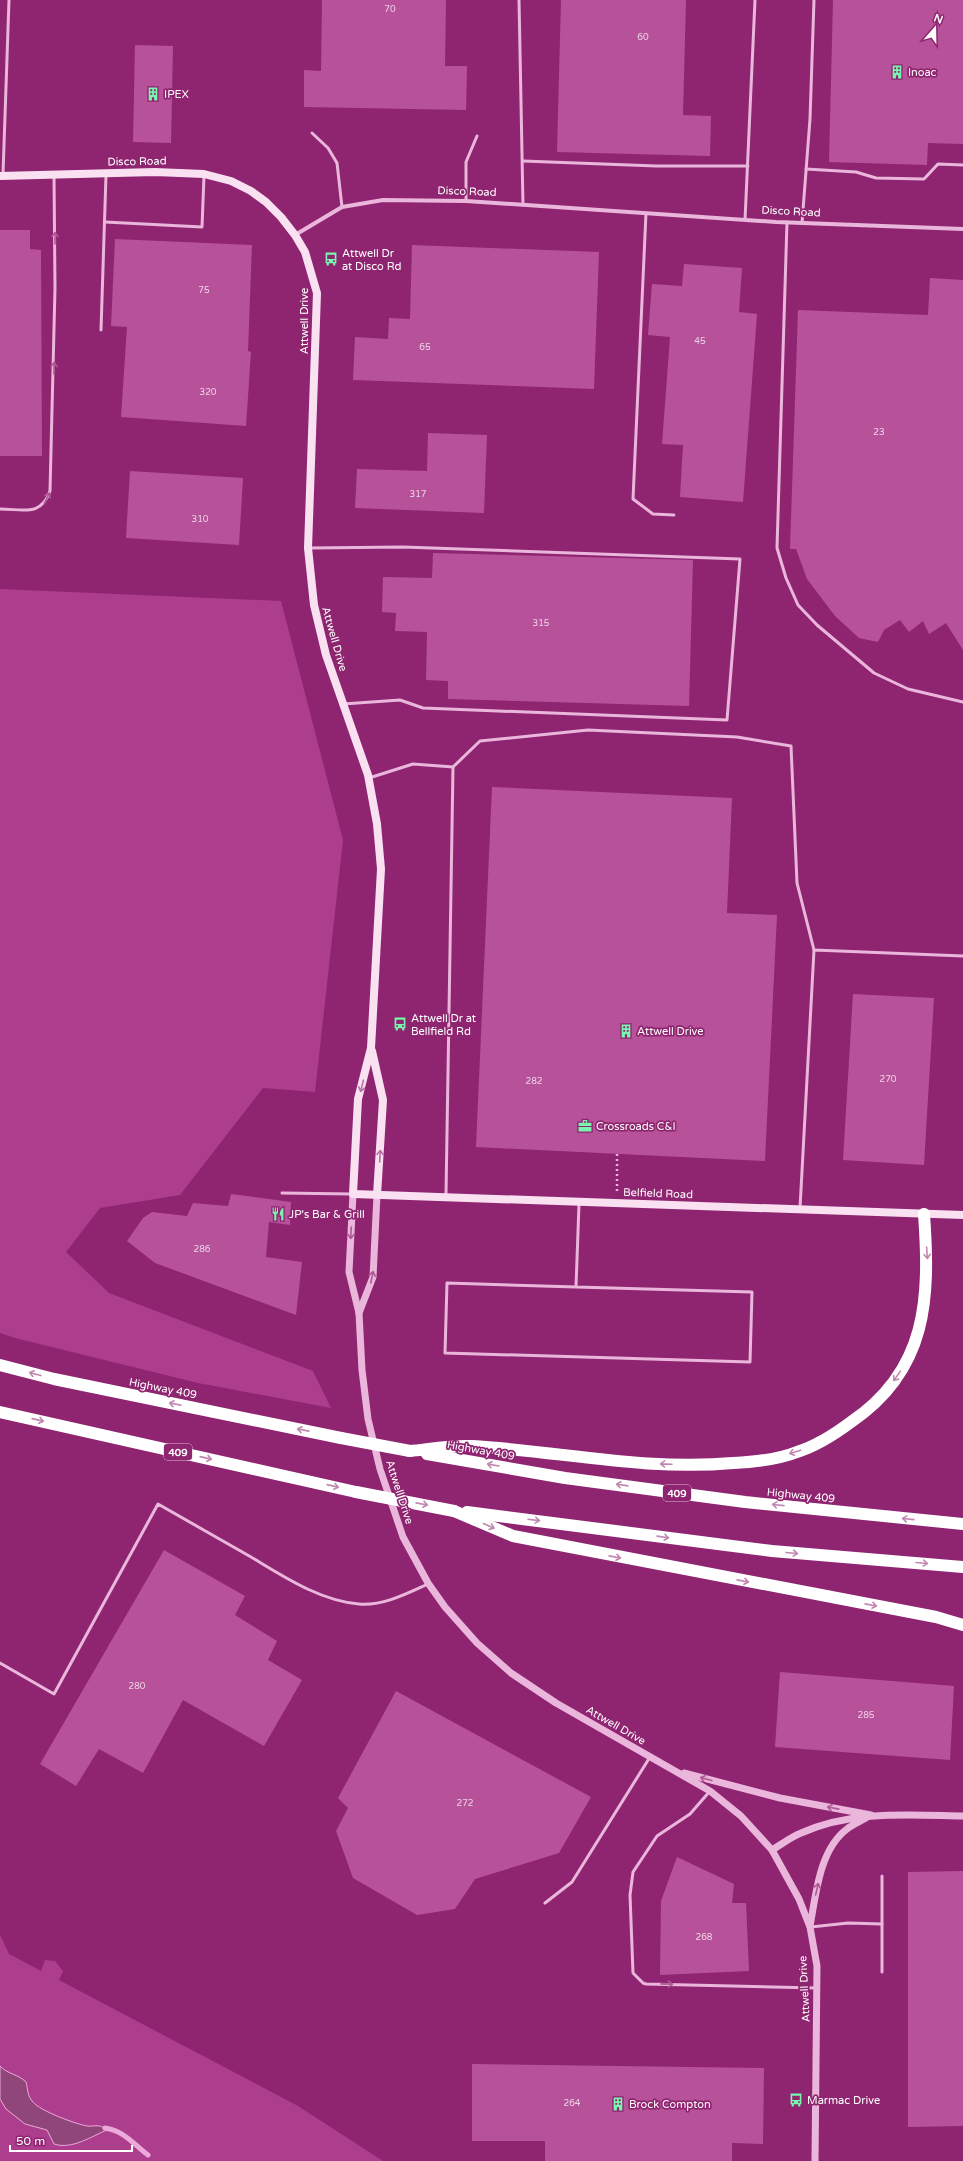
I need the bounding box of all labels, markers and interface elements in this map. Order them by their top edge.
house number: 70 [384,4,396,15]
north arrow [915,8,955,48]
text: N [932,11,945,27]
house number: 60 [637,32,649,43]
building icon: Inoac [889,64,905,80]
place label: Inoac [908,66,937,79]
building icon: IPEX [145,86,161,102]
place label: IPEX [164,88,189,101]
street label: Disco Road [107,154,167,169]
street label: Disco Road [437,184,497,199]
street label: Disco Road [761,203,821,220]
one-way arrow [51,232,59,245]
place label: Attwell Dr at Disco Rd [342,247,401,273]
bus stop icon: Attwell Dr at Disco Rd [323,251,339,267]
house number: 75 [198,285,210,296]
street label: Attwell Drive [298,288,311,354]
house number: 45 [694,336,706,347]
house number: 65 [419,342,431,353]
one-way arrow [50,362,58,375]
house number: 320 [200,387,217,398]
house number: 23 [873,427,885,438]
house number: 317 [410,489,427,500]
one-way arrow [44,492,51,504]
house number: 310 [192,514,209,525]
street label: Attwell Drive [319,605,350,673]
house number: 315 [533,618,550,629]
place label: Attwell Dr at Bellfield Rd [411,1012,476,1038]
bus stop icon: Attwell Dr at Bellfield Rd [392,1016,408,1032]
building icon: Attwell Drive [618,1023,634,1039]
place label: Attwell Drive [637,1025,704,1038]
house number: 270 [880,1074,897,1085]
house number: 282 [526,1076,542,1087]
one-way arrow [357,1079,365,1092]
office icon: Crossroads C&I [577,1118,593,1134]
place label: Crossroads C&I [596,1120,676,1133]
one-way arrow [376,1150,383,1163]
street label: Belfield Road [623,1186,693,1201]
restaurant icon: JP's Bar & Grill [270,1206,286,1222]
place label: JP's Bar & Grill [289,1208,365,1221]
one-way arrow [347,1226,354,1239]
house number: 286 [194,1244,211,1255]
one-way arrow [923,1246,930,1259]
one-way arrow [368,1270,376,1283]
one-way arrow [28,1370,41,1377]
one-way arrow [893,1371,901,1382]
street label: Highway 409 [128,1376,198,1401]
one-way arrow [169,1400,182,1408]
one-way arrow [31,1417,44,1425]
one-way arrow [297,1426,310,1434]
street label: Highway 409 [446,1438,516,1463]
road number: 409 [164,1444,192,1460]
one-way arrow [788,1449,801,1456]
one-way arrow [199,1454,212,1462]
street label: Attwell Drive [383,1458,416,1526]
one-way arrow [487,1461,500,1469]
one-way arrow [660,1461,673,1468]
one-way arrow [616,1482,629,1489]
one-way arrow [326,1483,339,1491]
road number: 409 [663,1485,691,1501]
street label: Highway 409 [766,1485,836,1506]
one-way arrow [415,1501,428,1509]
one-way arrow [772,1502,785,1509]
one-way arrow [902,1515,915,1523]
one-way arrow [527,1516,540,1524]
one-way arrow [483,1523,495,1530]
one-way arrow [656,1533,669,1541]
one-way arrow [785,1550,798,1557]
one-way arrow [608,1553,621,1561]
one-way arrow [915,1560,928,1567]
one-way arrow [736,1577,749,1585]
one-way arrow [864,1601,877,1609]
house number: 280 [129,1681,146,1692]
street label: Attwell Drive [584,1703,648,1748]
house number: 285 [858,1710,875,1721]
one-way arrow [700,1775,713,1782]
house number: 272 [457,1798,473,1809]
one-way arrow [827,1804,840,1812]
one-way arrow [814,1883,821,1896]
house number: 268 [696,1932,713,1943]
street label: Attwell Drive [796,1955,813,2023]
one-way arrow [660,1980,673,1988]
bus stop icon: Marmac Drive [788,2092,804,2108]
place label: Marmac Drive [807,2094,880,2107]
building icon: Brock Compton [610,2096,626,2112]
house number: 264 [564,2098,581,2109]
place label: Brock Compton [629,2098,711,2111]
scale bar [10,2127,132,2153]
text: 50 m [16,2134,45,2148]

